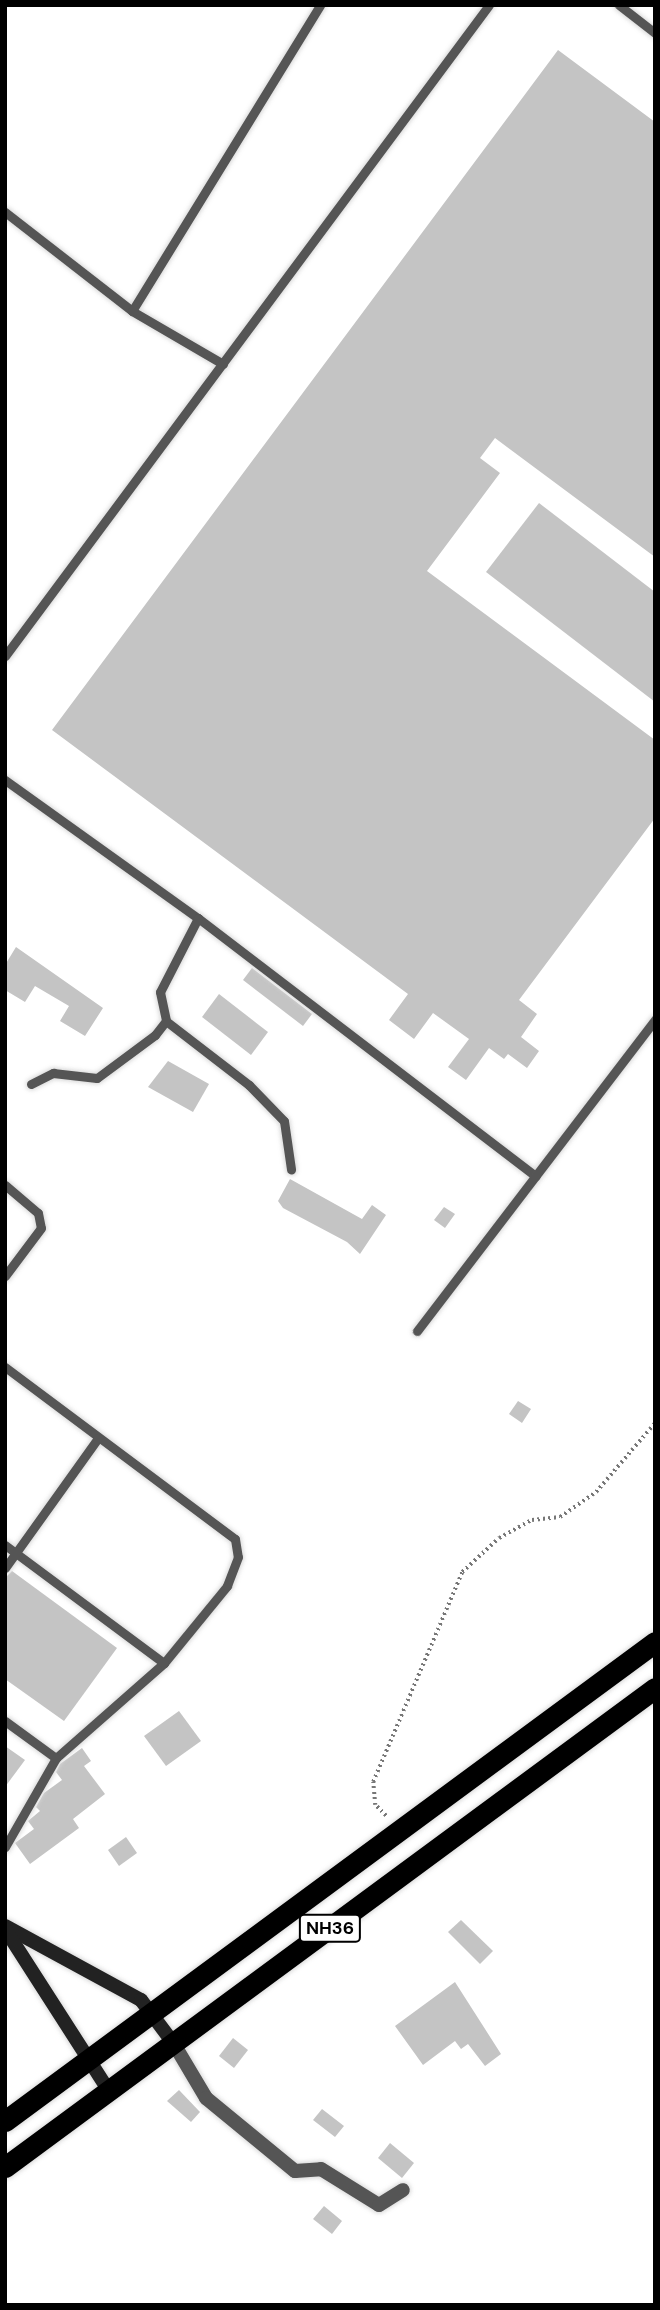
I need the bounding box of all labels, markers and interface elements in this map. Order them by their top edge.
road number: NH36 [298,1914,362,1942]

